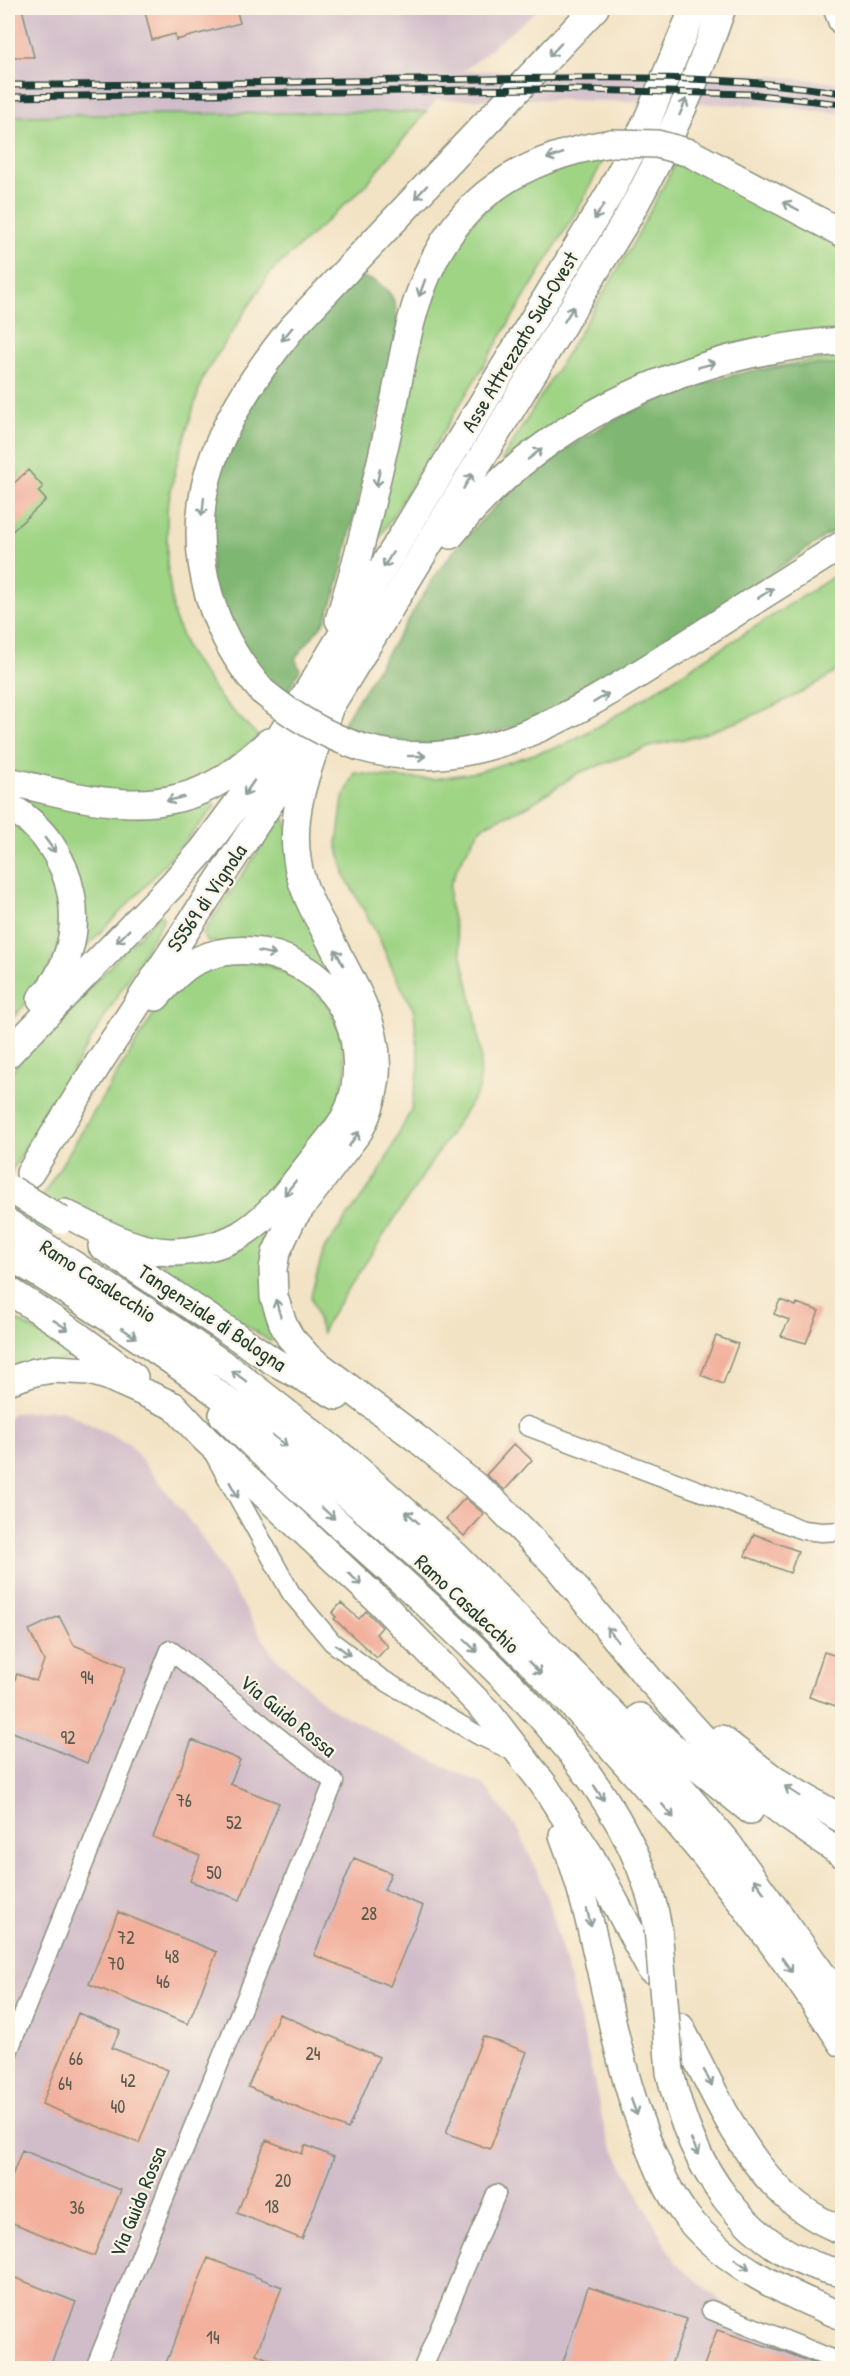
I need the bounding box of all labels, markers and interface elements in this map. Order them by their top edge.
one-way arrow [548,42,562,57]
one-way arrow [678,98,689,117]
one-way arrow [546,151,565,162]
one-way arrow [413,184,428,199]
one-way arrow [783,200,800,212]
one-way arrow [592,203,604,220]
street label: Asse Attrezzato Sud-Ovest [454,245,585,437]
one-way arrow [415,278,426,297]
one-way arrow [563,306,575,323]
one-way arrow [281,326,294,342]
one-way arrow [697,359,716,370]
one-way arrow [526,447,542,460]
one-way arrow [371,468,383,487]
one-way arrow [462,473,474,490]
one-way arrow [197,496,208,516]
one-way arrow [381,551,393,568]
one-way arrow [757,587,774,600]
one-way arrow [592,691,609,703]
one-way arrow [407,750,427,762]
one-way arrow [243,779,255,795]
one-way arrow [166,793,185,805]
one-way arrow [44,837,56,853]
street label: SS569 di Vignola [160,838,253,957]
one-way arrow [115,928,130,943]
one-way arrow [256,948,276,959]
one-way arrow [333,949,345,966]
one-way arrow [347,1131,360,1147]
one-way arrow [283,1180,296,1196]
street label: Ramo Casalecchio [34,1232,162,1329]
street label: Tangenziale di Bologna [132,1257,292,1378]
one-way arrow [272,1299,283,1318]
one-way arrow [53,1318,70,1331]
one-way arrow [121,1327,138,1340]
one-way arrow [232,1370,248,1383]
one-way arrow [271,1435,287,1448]
one-way arrow [228,1481,240,1498]
one-way arrow [321,1506,336,1520]
one-way arrow [405,1510,420,1524]
street label: Ramo Casalecchio [409,1547,526,1660]
one-way arrow [348,1572,363,1587]
one-way arrow [605,1627,619,1642]
one-way arrow [463,1639,478,1653]
one-way arrow [335,1643,351,1656]
one-way arrow [527,1661,542,1676]
house number: 94 [80,1665,94,1690]
street label: Via Guido Rossa [234,1668,343,1764]
house number: 92 [60,1725,76,1750]
one-way arrow [593,1784,605,1800]
one-way arrow [783,1784,800,1797]
house number: 76 [176,1788,192,1813]
one-way arrow [661,1803,674,1819]
house number: 52 [226,1810,243,1835]
house number: 50 [206,1860,222,1885]
one-way arrow [753,1879,765,1895]
house number: 28 [361,1901,377,1926]
one-way arrow [584,1907,595,1927]
house number: 72 [117,1925,135,1950]
house number: 48 [165,1944,179,1969]
house number: 70 [108,1951,124,1976]
one-way arrow [781,1956,793,1972]
house number: 46 [156,1969,170,1994]
house number: 24 [305,2041,321,2066]
house number: 66 [69,2046,83,2071]
house number: 42 [120,2068,136,2093]
one-way arrow [703,2069,714,2087]
house number: 64 [58,2071,72,2096]
house number: 40 [111,2094,125,2119]
one-way arrow [630,2097,641,2116]
one-way arrow [689,2138,701,2156]
street label: Via Guido Rossa [102,2142,173,2261]
house number: 20 [275,2168,291,2193]
house number: 18 [265,2194,279,2219]
house number: 36 [69,2195,85,2220]
one-way arrow [733,2258,750,2270]
house number: 14 [206,2325,220,2350]

